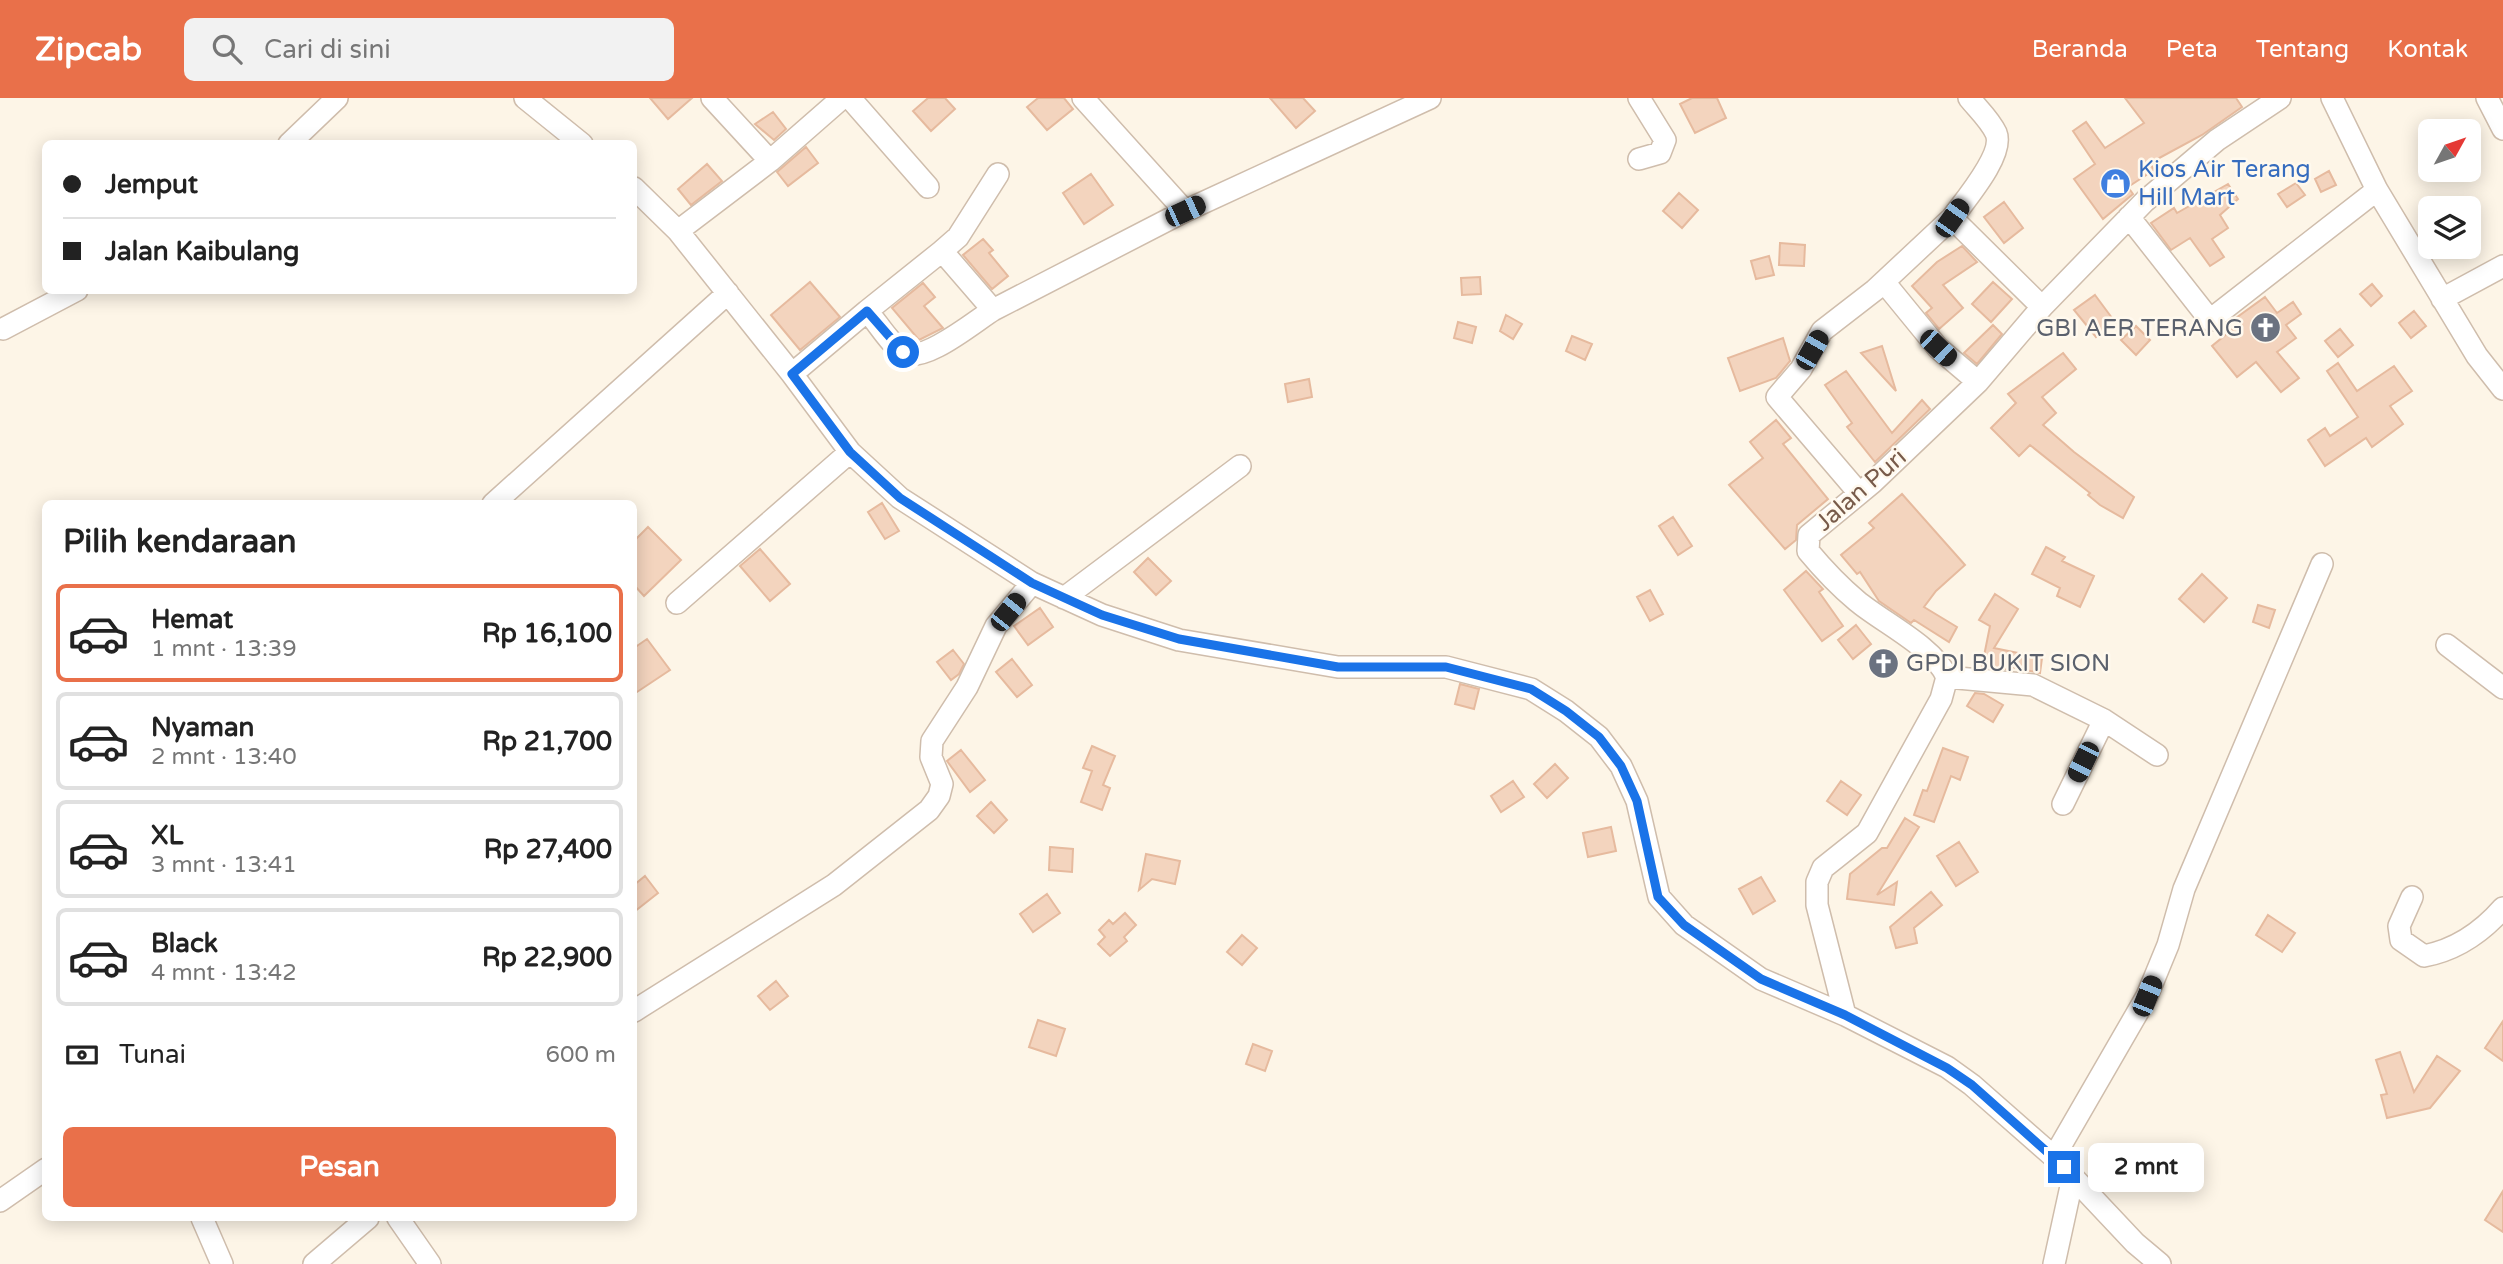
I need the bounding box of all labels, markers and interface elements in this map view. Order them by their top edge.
search box [184,18,674,81]
text: Zipcab [35,30,142,69]
icon: search [208,30,246,68]
text: Cari di sini [264,34,391,65]
text: Beranda [2032,35,2128,64]
text: Peta [2166,35,2218,64]
text: Tentang [2256,35,2349,64]
text: Kontak [2387,35,2468,64]
north arrow [2418,119,2482,182]
map controls [2418,119,2481,259]
place label: Kios Air Terang Hill Mart [2138,155,2311,212]
shop icon: Kios Air Terang Hill Mart [2098,166,2132,200]
text: Jemput [105,169,198,200]
car [1162,193,1209,229]
car [1932,195,1973,241]
button: layers [2418,196,2481,259]
text: Jalan Kaibulang [105,236,299,267]
church icon: GBI AER TERANG [2249,311,2283,345]
place label: GBI AER TERANG [2036,314,2243,343]
car [1916,326,1961,370]
car [1793,327,1832,373]
route start [887,336,919,368]
street label: Jalan Puri [1810,443,1912,537]
text: Pilih kendaraan [63,523,297,561]
car [987,589,1030,635]
icon: car [67,602,130,665]
text: Hemat [151,604,233,635]
text: Rp 16,100 [482,618,612,649]
text: 1 mnt · 13:39 [151,635,297,663]
church icon: GPDI BUKIT SION [1866,646,1900,680]
place label: GPDI BUKIT SION [1906,649,2110,678]
icon: car [67,710,130,773]
text: Nyaman [151,712,254,743]
text: Rp 21,700 [482,726,612,757]
car [2065,739,2102,785]
text: 2 mnt · 13:40 [151,743,297,771]
icon: car [67,818,130,881]
text: XL [151,820,183,851]
text: Rp 27,400 [484,834,612,865]
text: 3 mnt · 13:41 [151,851,297,879]
icon: car [67,926,130,989]
text: Black [151,928,218,959]
text: Rp 22,900 [482,942,612,973]
text: 4 mnt · 13:42 [151,959,297,987]
car [2130,973,2165,1019]
icon: cash [63,1036,101,1074]
text: Tunai [119,1039,186,1070]
text: 600 m [546,1041,616,1069]
button: Pesan [63,1127,616,1207]
callout: 2 mnt [2088,1142,2204,1192]
route end [2048,1151,2080,1183]
text: 2 mnt [2114,1153,2178,1181]

